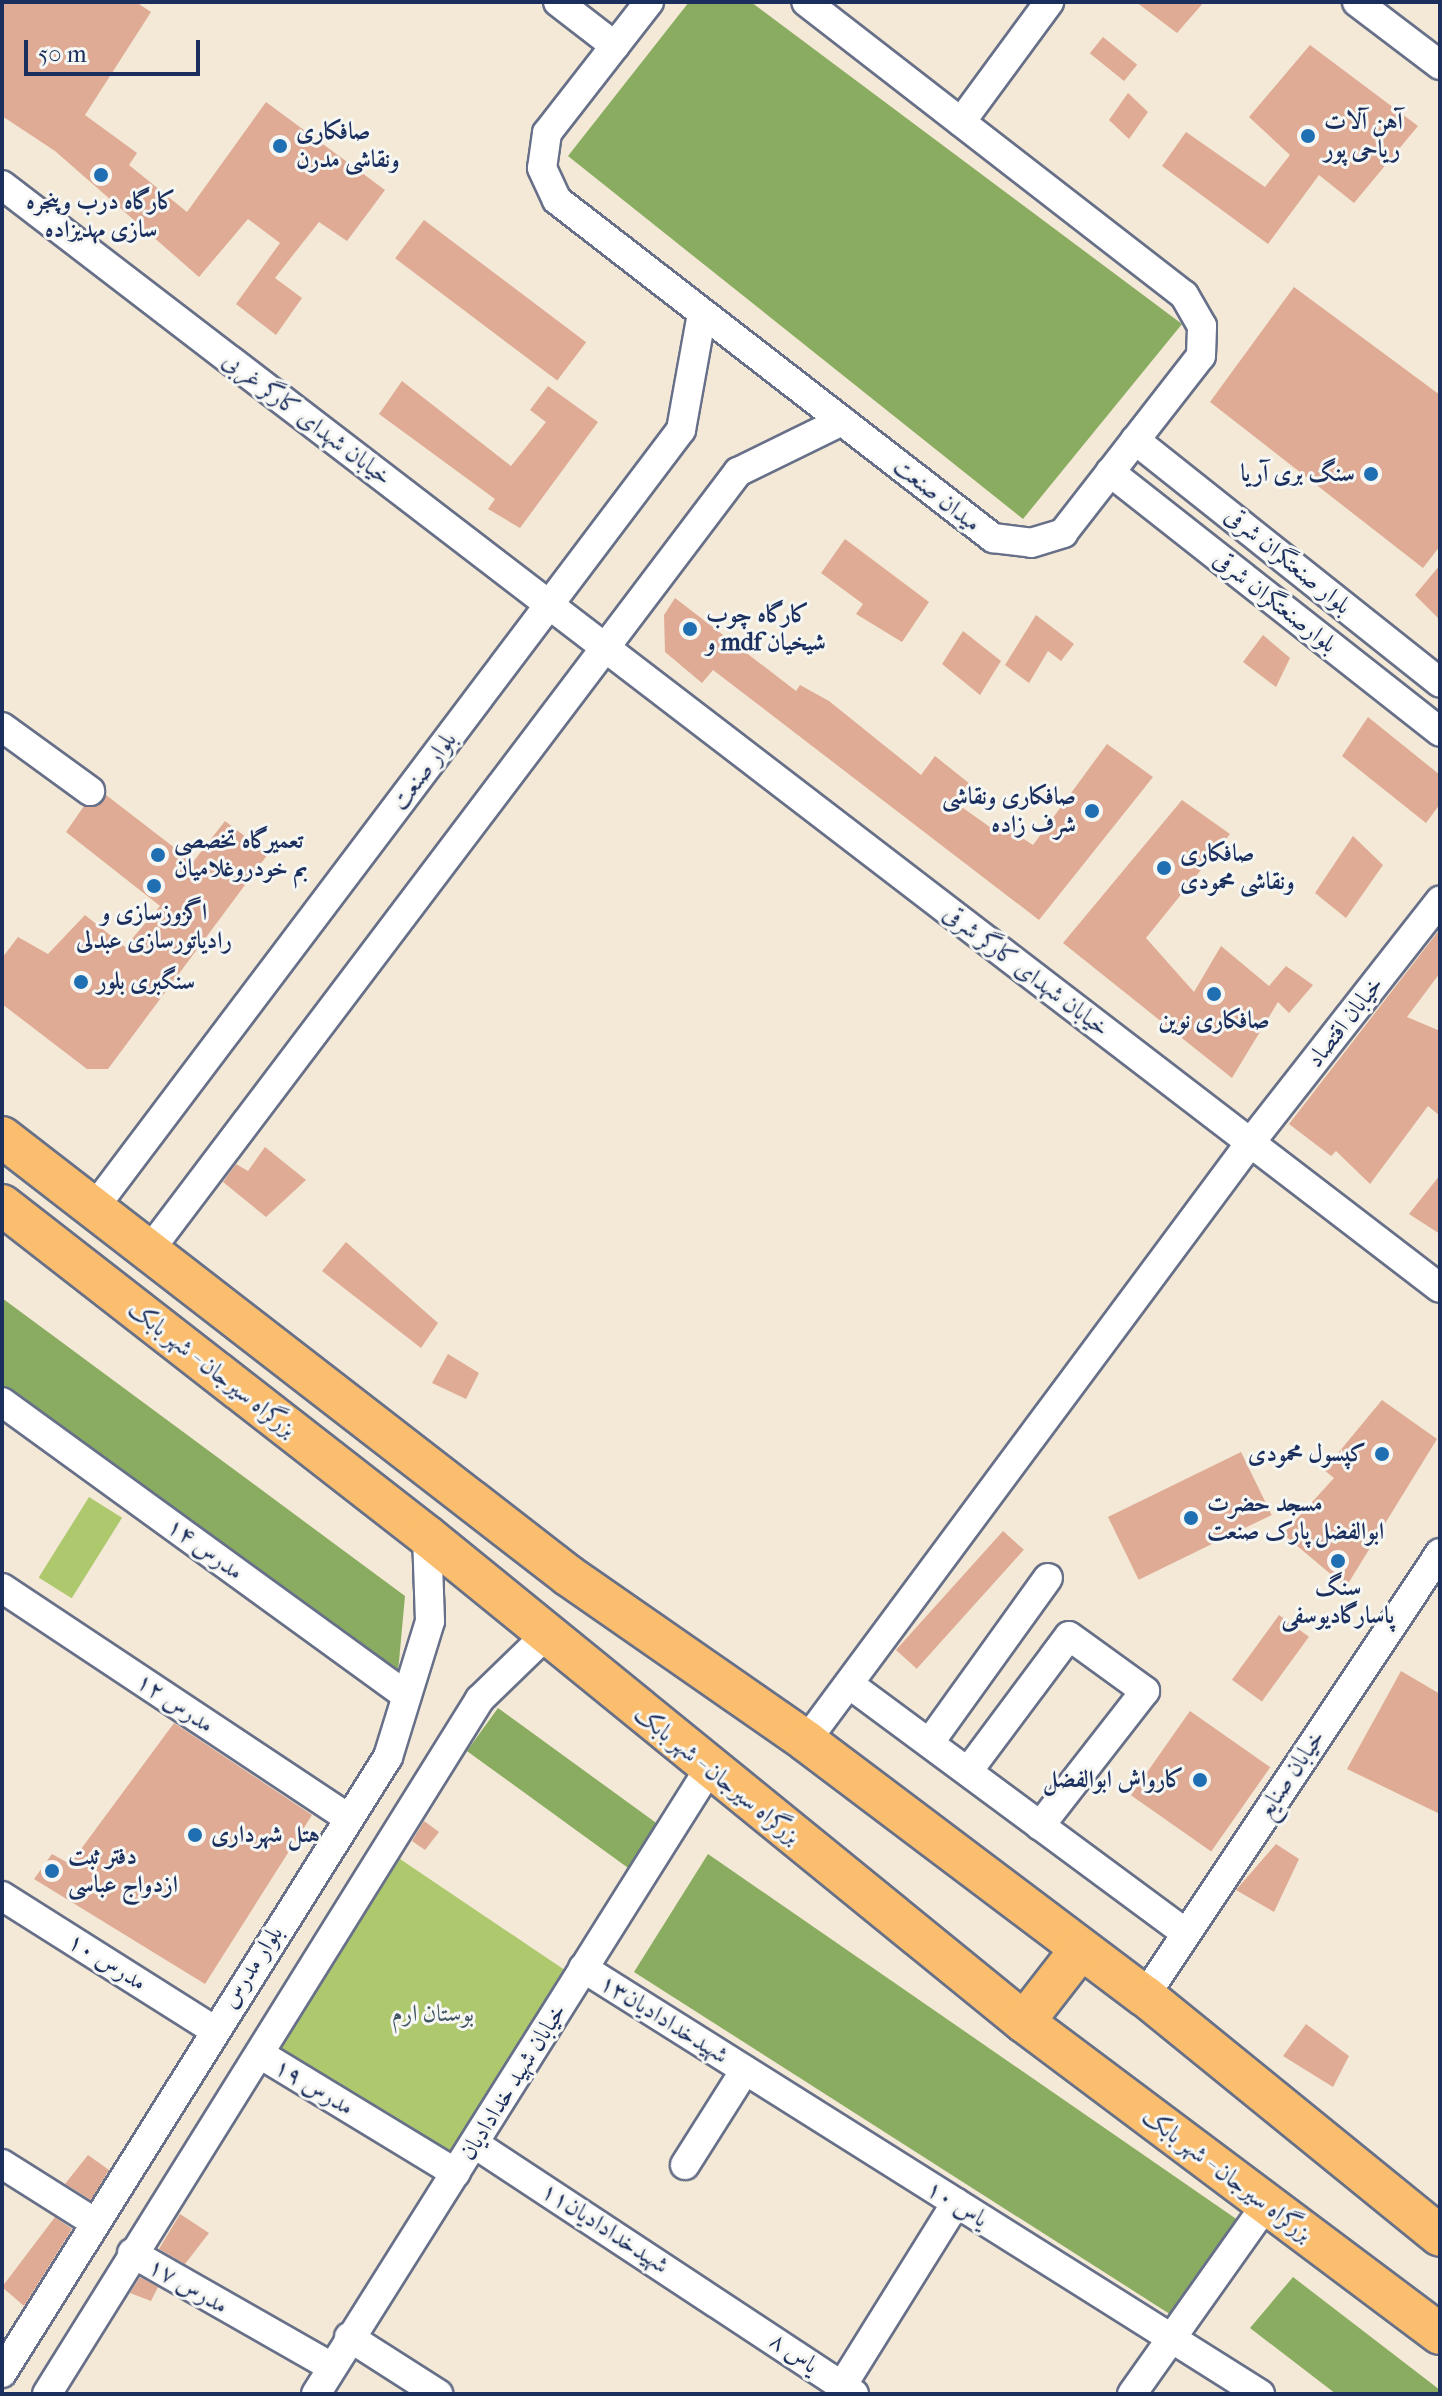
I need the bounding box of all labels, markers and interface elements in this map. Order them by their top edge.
scale bar [28,24,204,74]
text: 50 m [38,40,87,68]
place label: آهن آلات ریاحی پور [1324,108,1403,164]
place label: صافکاری ونقاشی مدرن [296,118,400,174]
marker: آهن آلات ریاحی پور [1299,127,1317,145]
marker: صافکاری ونقاشی مدرن [271,137,289,155]
marker: کارگاه درب وپنجره سازی مهدیزاده [92,166,110,184]
place label: کارگاه درب وپنجره سازی مهدیزاده [26,188,176,244]
street label: خیابان شهدای کارگر غربی [217,346,397,492]
street label: میدان صنعت [887,452,987,538]
place label: سنگ بری آریا [1240,460,1355,488]
marker: سنگ بری آریا [1362,465,1380,483]
street label: بلوار صنعتگران شرقی [1219,501,1357,621]
street label: بلوارصنعتگران شرقی [1207,545,1343,659]
place label: کارگاه چوب و mdf شیخیان [706,601,826,657]
marker: کارگاه چوب و mdf شیخیان [681,620,699,638]
street label: بلوار صنعت [385,726,463,816]
place label: صافکاری ونقاشی شرف زاده [942,783,1076,839]
marker: صافکاری ونقاشی شرف زاده [1083,802,1101,820]
place label: تعمیرگاه تخصصی بم خودروغلامیان [174,827,308,883]
place label: صافکاری ونقاشی محمودی [1180,840,1295,896]
marker: تعمیرگاه تخصصی بم خودروغلامیان [149,846,167,864]
marker: صافکاری ونقاشی محمودی [1155,859,1173,877]
marker: اگزوزسازی و رادیاتورسازی عبدلی [145,877,163,895]
place label: اگزوزسازی و رادیاتورسازی عبدلی [76,899,232,955]
street label: خیابان شهدای کارگر شرقی [937,899,1115,1043]
place label: سنگبری بلور [97,968,195,996]
street label: خیابان اقتصاد [1300,971,1390,1073]
marker: سنگبری بلور [72,973,90,991]
marker: صافکاری نوین [1205,985,1223,1003]
place label: صافکاری نوین [1158,1007,1270,1035]
street label: بزرگراه سیرجان - شهر بابک [122,1295,302,1443]
place label: کپسول محمودی [1248,1440,1366,1468]
marker: کپسول محمودی [1373,1445,1391,1463]
place label: مسجد حضرت ابوالفضل پارک صنعت [1207,1490,1384,1546]
marker: مسجد حضرت ابوالفضل پارک صنعت [1182,1509,1200,1527]
street label: مدرس ۱۴ [161,1512,249,1586]
marker: سنگ پاسارگادیوسفی [1329,1552,1347,1570]
place label: سنگ پاسارگادیوسفی [1282,1574,1394,1630]
street label: مدرس ۱۲ [131,1667,219,1739]
street label: بزرگراه سیرجان - شهر بابک [628,1699,806,1851]
street label: خیابان صنایع [1251,1724,1331,1824]
place label: کارواش ابوالفضل [1043,1766,1184,1794]
marker: کارواش ابوالفضل [1191,1771,1209,1789]
place label: هتل شهرداری [211,1821,320,1849]
marker: هتل شهرداری [186,1826,204,1844]
place label: دفتر ثبت ازدواج عباسی [68,1843,178,1899]
marker: دفتر ثبت ازدواج عباسی [43,1862,61,1880]
street label: بلوار مدرس [215,1920,289,2014]
street label: مدرس ۱۰ [62,1927,152,1997]
street label: شهیدخدادادیان۱۳ [594,1968,734,2070]
street label: خیابان شهید خدادادیان [453,1998,573,2166]
park label: بوستان ارم [392,2000,474,2028]
street label: مدرس ۱۹ [269,2052,359,2122]
street label: بزرگراه سیرجان - شهر بابک [1137,2102,1317,2248]
street label: یاس ۱۰ [921,2174,993,2234]
street label: شهیدخدادادیان۱۱ [536,2176,674,2280]
street label: مدرس ۱۷ [143,2252,233,2320]
street label: یاس ۸ [764,2326,824,2380]

